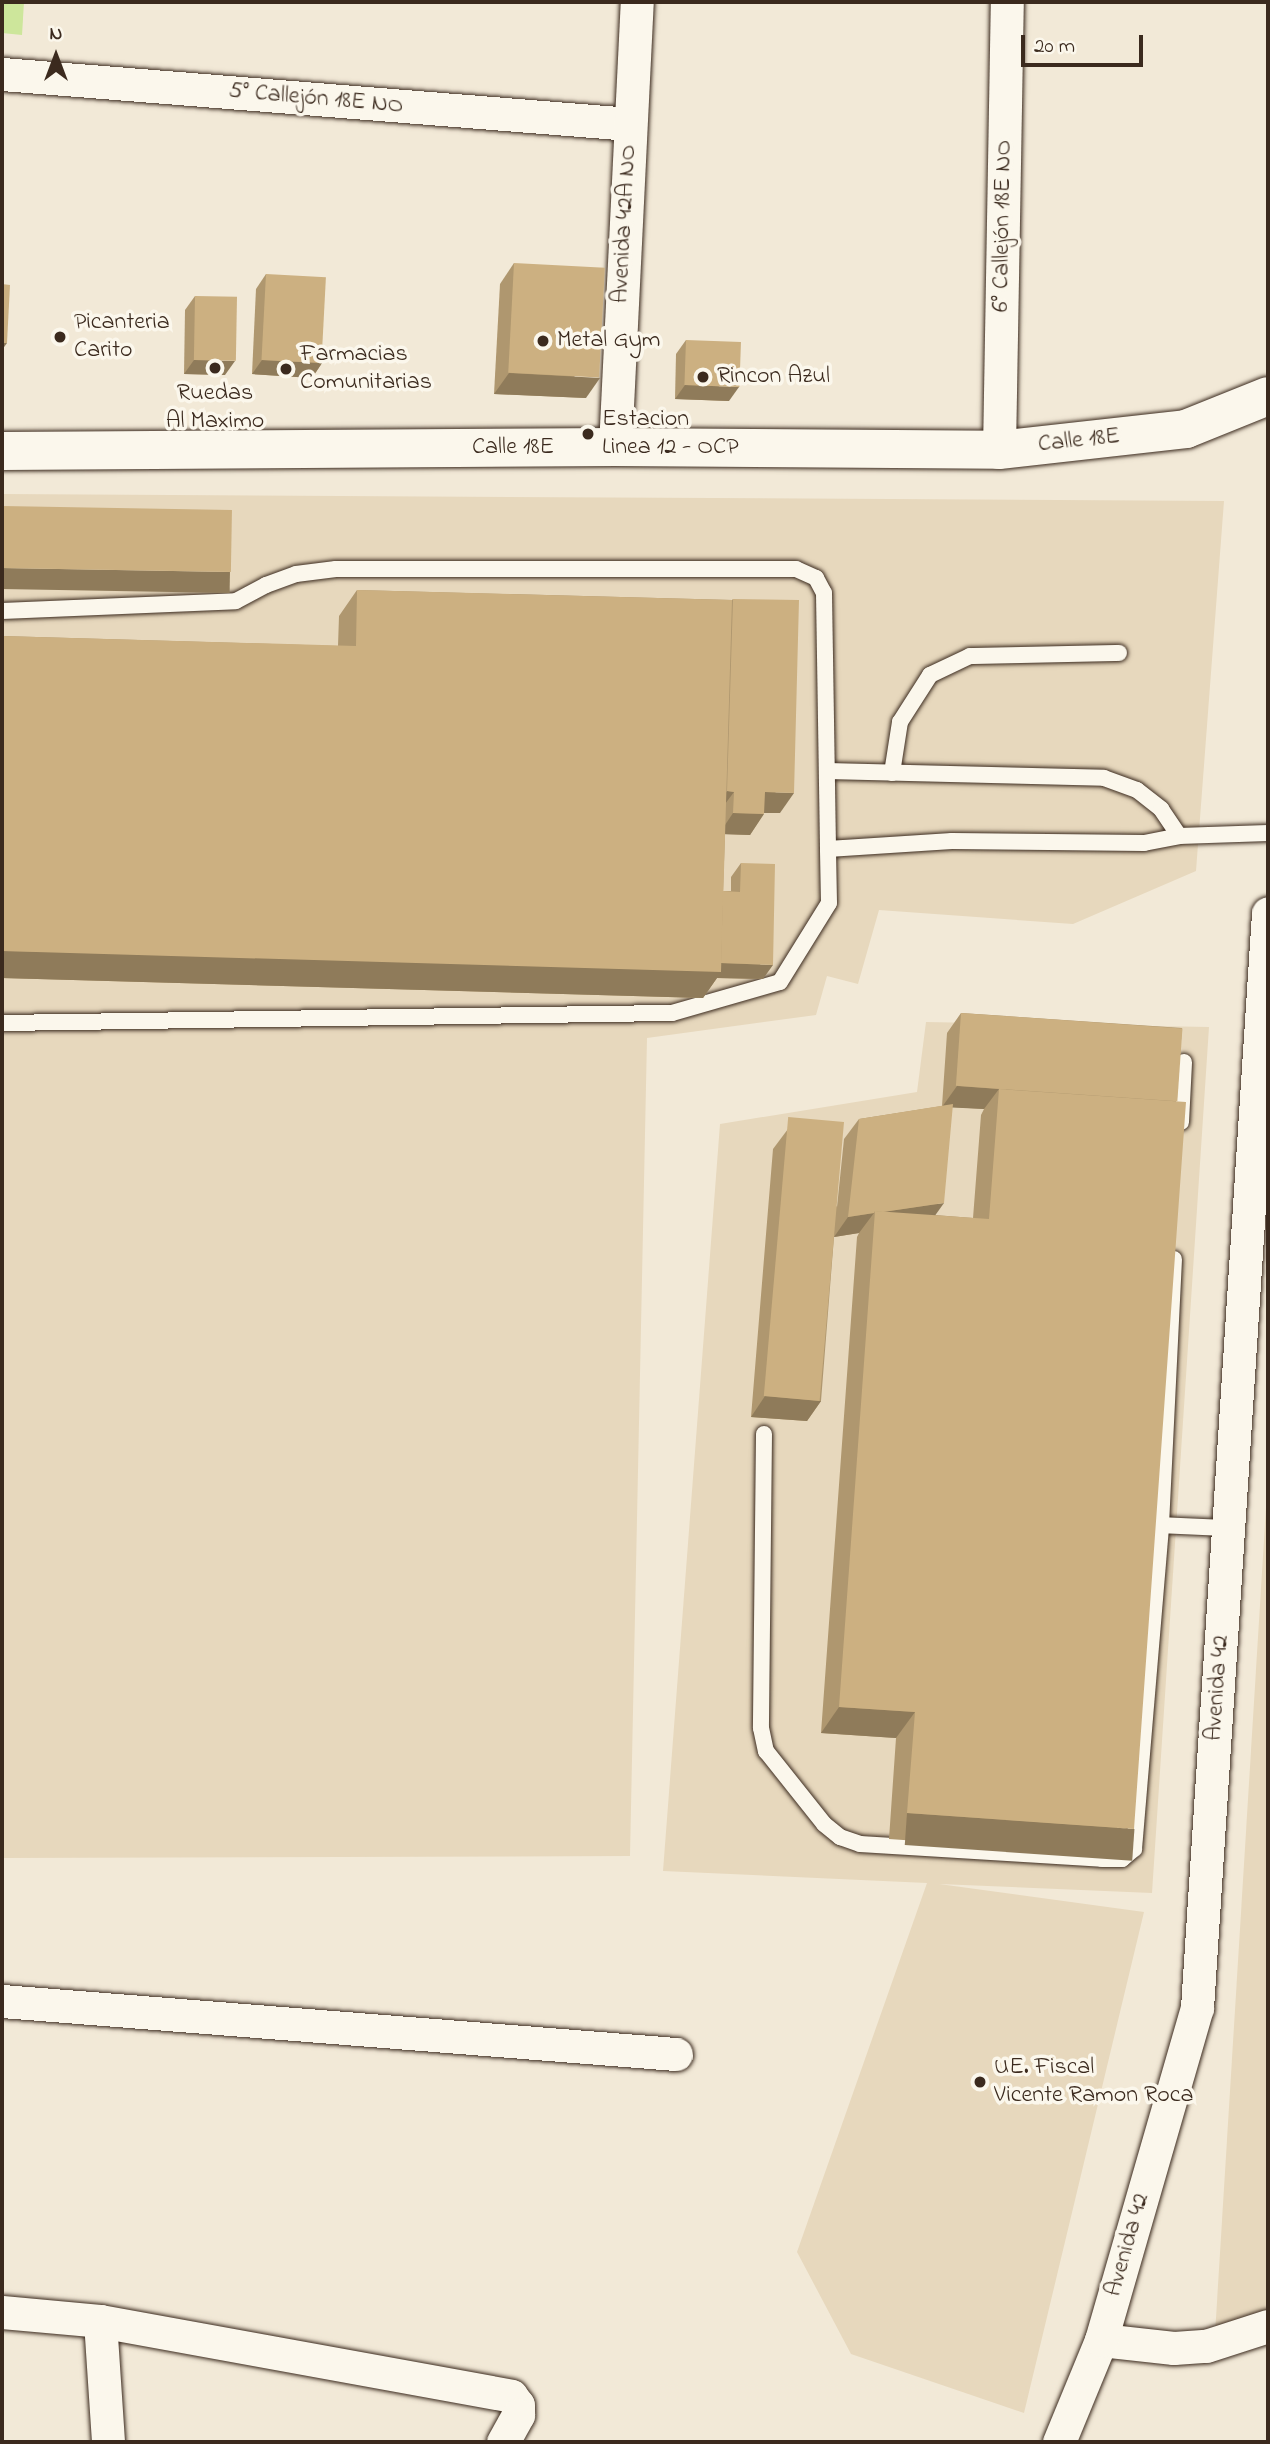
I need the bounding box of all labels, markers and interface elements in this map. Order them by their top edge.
north arrow [21,21,91,91]
text: N [50,21,62,48]
scale bar [1025,21,1148,65]
text: 20 m [1034,32,1075,62]
street label: 5° Callejón 18E NO [227,77,405,121]
street label: 6° Callejón 18E NO [987,140,1019,312]
street label: Avenida 42A NO [606,144,644,304]
place label: Picanteria Carito [74,309,170,365]
place label: Metal Gym [557,327,660,355]
marker: Picanteria Carito [52,329,68,345]
marker: Metal Gym [535,333,551,349]
place label: Farmacias Comunitarias [300,341,432,397]
marker: Ruedas Al Maximo [207,360,223,376]
marker: Farmacias Comunitarias [278,361,294,377]
place label: Rincon Azul [717,363,830,391]
marker: Rincon Azul [695,369,711,385]
place label: Ruedas Al Maximo [166,380,264,436]
place label: Estacion Linea 12 - OCP [602,406,739,462]
street label: Calle 18E [1037,422,1121,460]
marker: Estacion Linea 12 - OCP [580,426,596,442]
street label: Calle 18E [472,434,554,462]
street label: Avenida 42 [1200,1634,1236,1742]
place label: UE. Fiscal Vicente Ramon Roca [994,2054,1193,2110]
marker: UE. Fiscal Vicente Ramon Roca [972,2074,988,2090]
street label: Avenida 42 [1100,2190,1156,2300]

